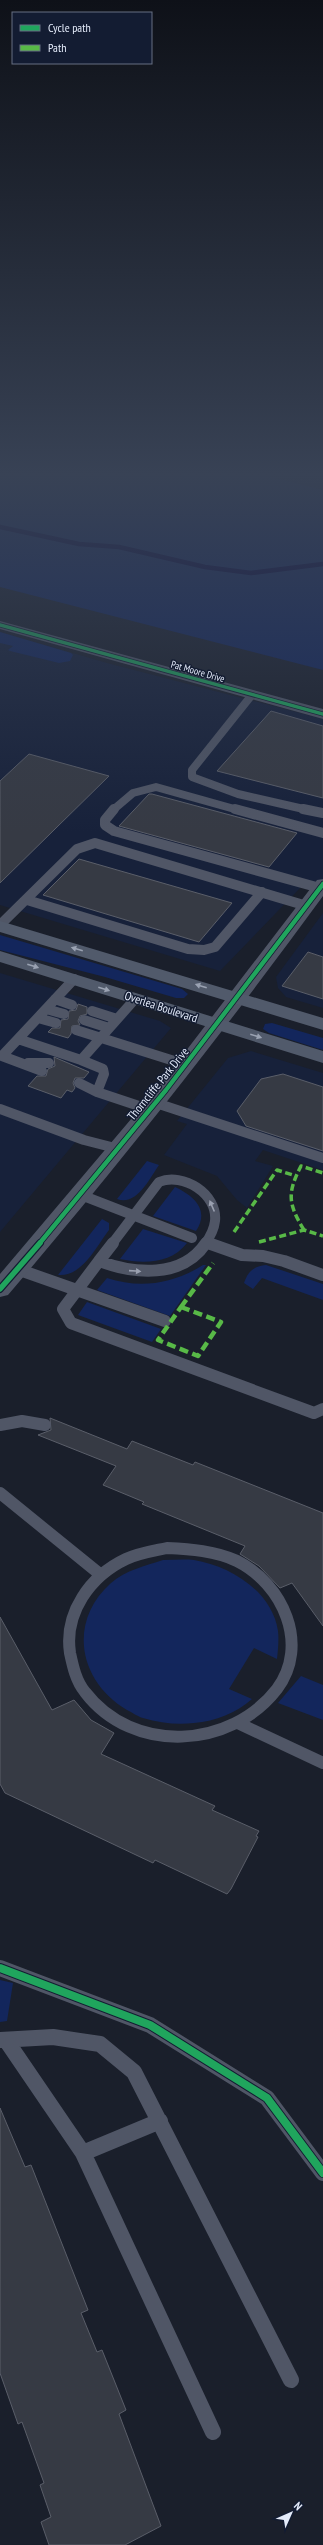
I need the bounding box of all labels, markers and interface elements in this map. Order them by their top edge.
legend [12,12,152,64]
text: Cycle path [48,20,91,35]
text: Path [48,40,66,55]
street label: Pat Moore Drive [170,658,226,685]
one-way arrow [70,946,82,952]
one-way arrow [28,963,40,969]
one-way arrow [195,983,207,989]
one-way arrow [98,986,110,992]
street label: Overlea Boulevard [123,988,200,1025]
one-way arrow [250,1033,262,1039]
street label: Thorncliffe Park Drive [124,1044,192,1123]
one-way arrow [208,1200,214,1212]
one-way arrow [129,1267,141,1274]
north arrow [271,2493,311,2533]
text: N [291,2499,305,2513]

